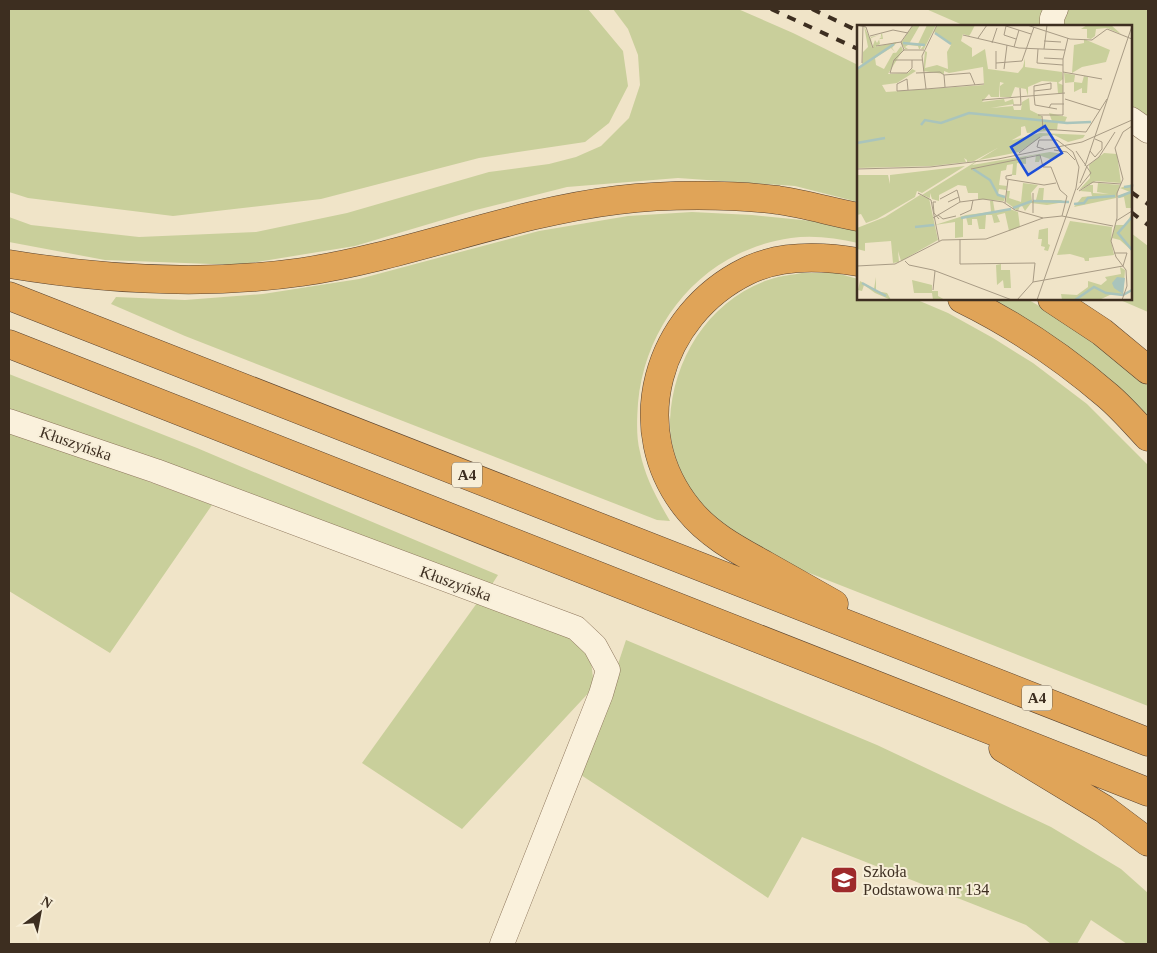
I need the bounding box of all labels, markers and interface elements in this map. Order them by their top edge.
inset map [857,25,1132,300]
street label: Kłuszyńska [37,423,114,465]
road number: A4 [452,462,482,488]
street label: Kłuszyńska [418,563,494,605]
road number: A4 [1022,686,1052,710]
place label: Szkoła Podstawowa nr 134 [863,863,989,898]
school or university icon: Szkoła Podstawowa nr 134 [829,865,859,895]
north arrow [15,888,65,938]
text: N [38,893,55,911]

